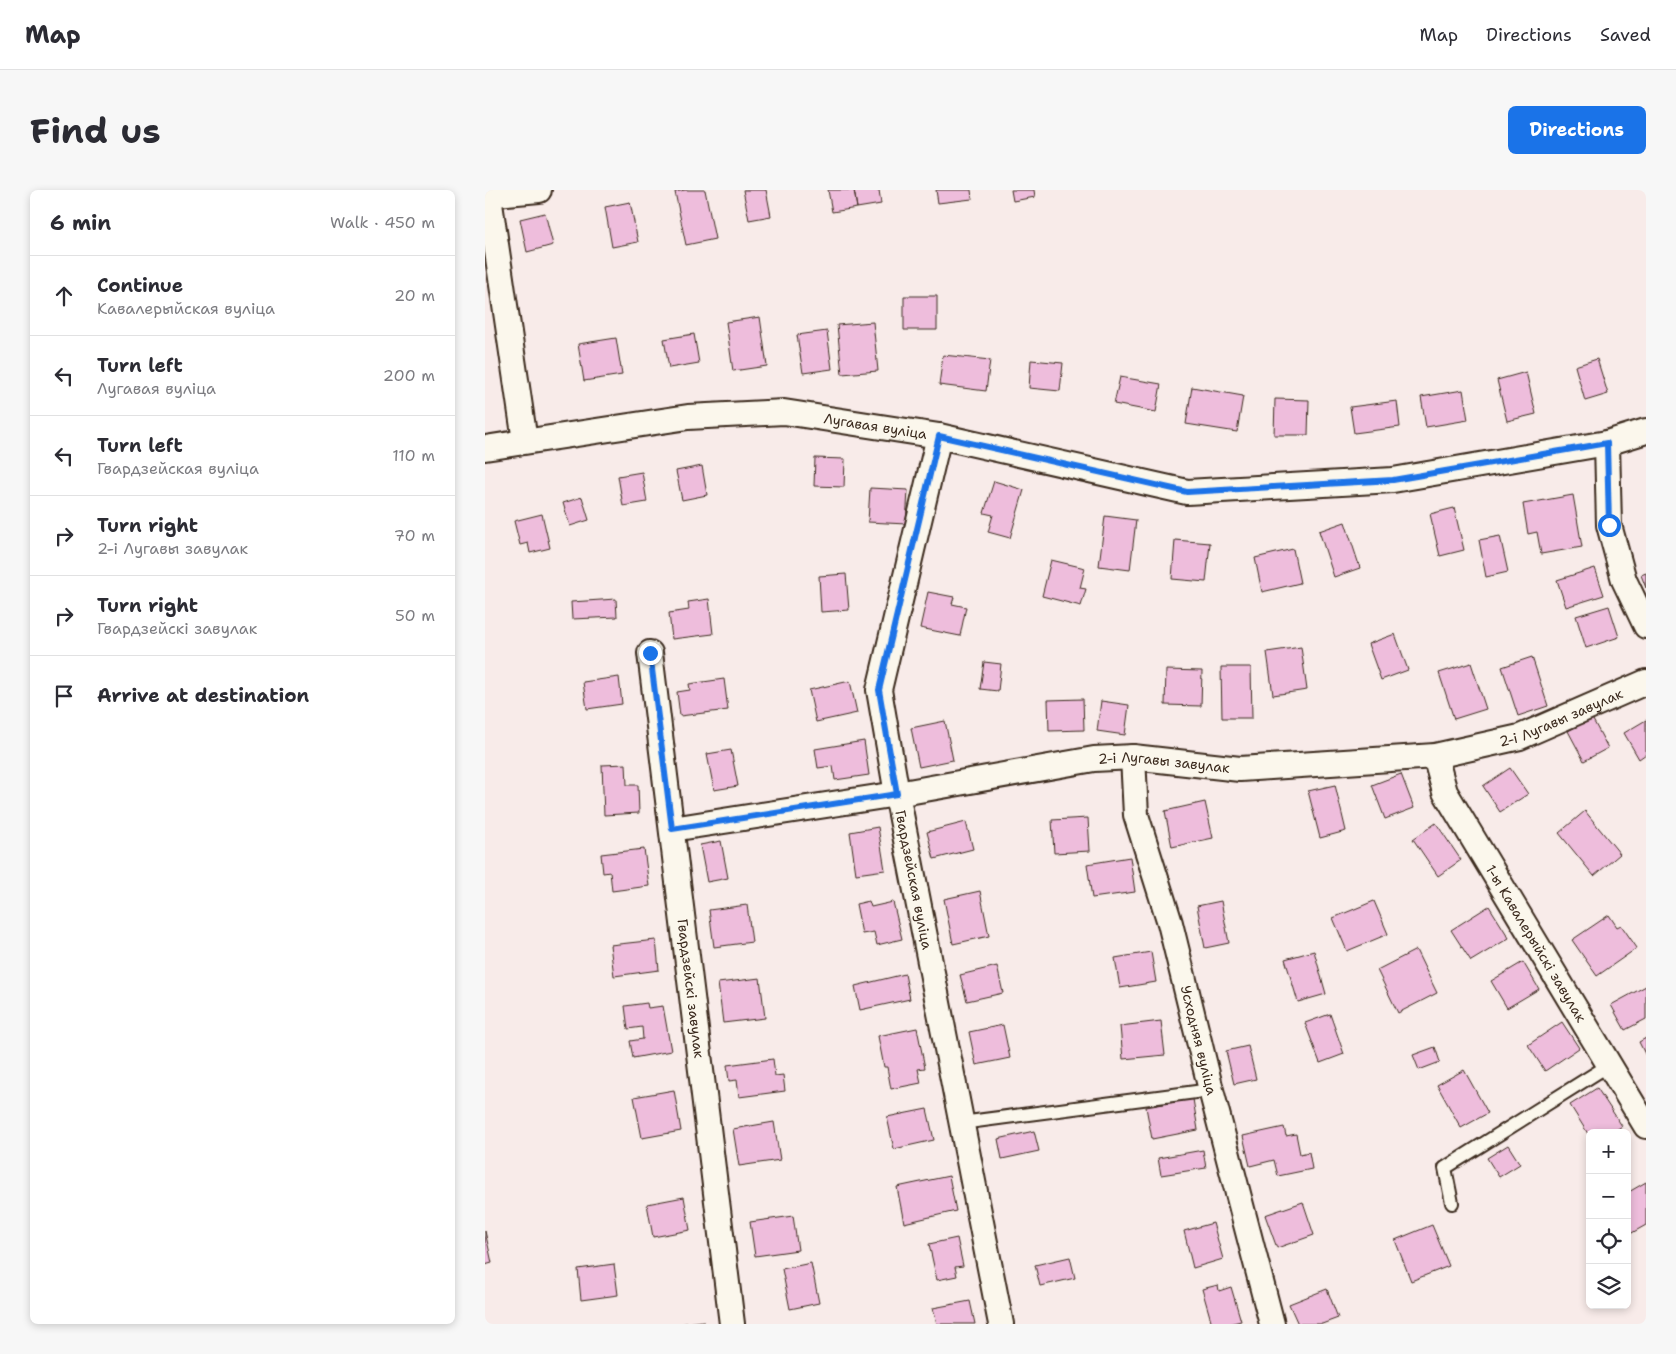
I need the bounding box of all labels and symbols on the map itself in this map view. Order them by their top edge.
street label: Лугавая вуліца [823,409,929,443]
route start [1598,514,1621,537]
route end [639,642,662,665]
street label: 2-і Лугавы завулак [1497,684,1626,750]
street label: 2-і Лугавы завулак [1098,748,1231,777]
street label: Гвардзейская вуліца [891,808,936,951]
street label: 1-ы Кавалерыйскі завулак [1482,861,1591,1026]
street label: Гвардзейскі завулак [674,918,709,1060]
street label: Усходняя вуліца [1177,984,1221,1097]

